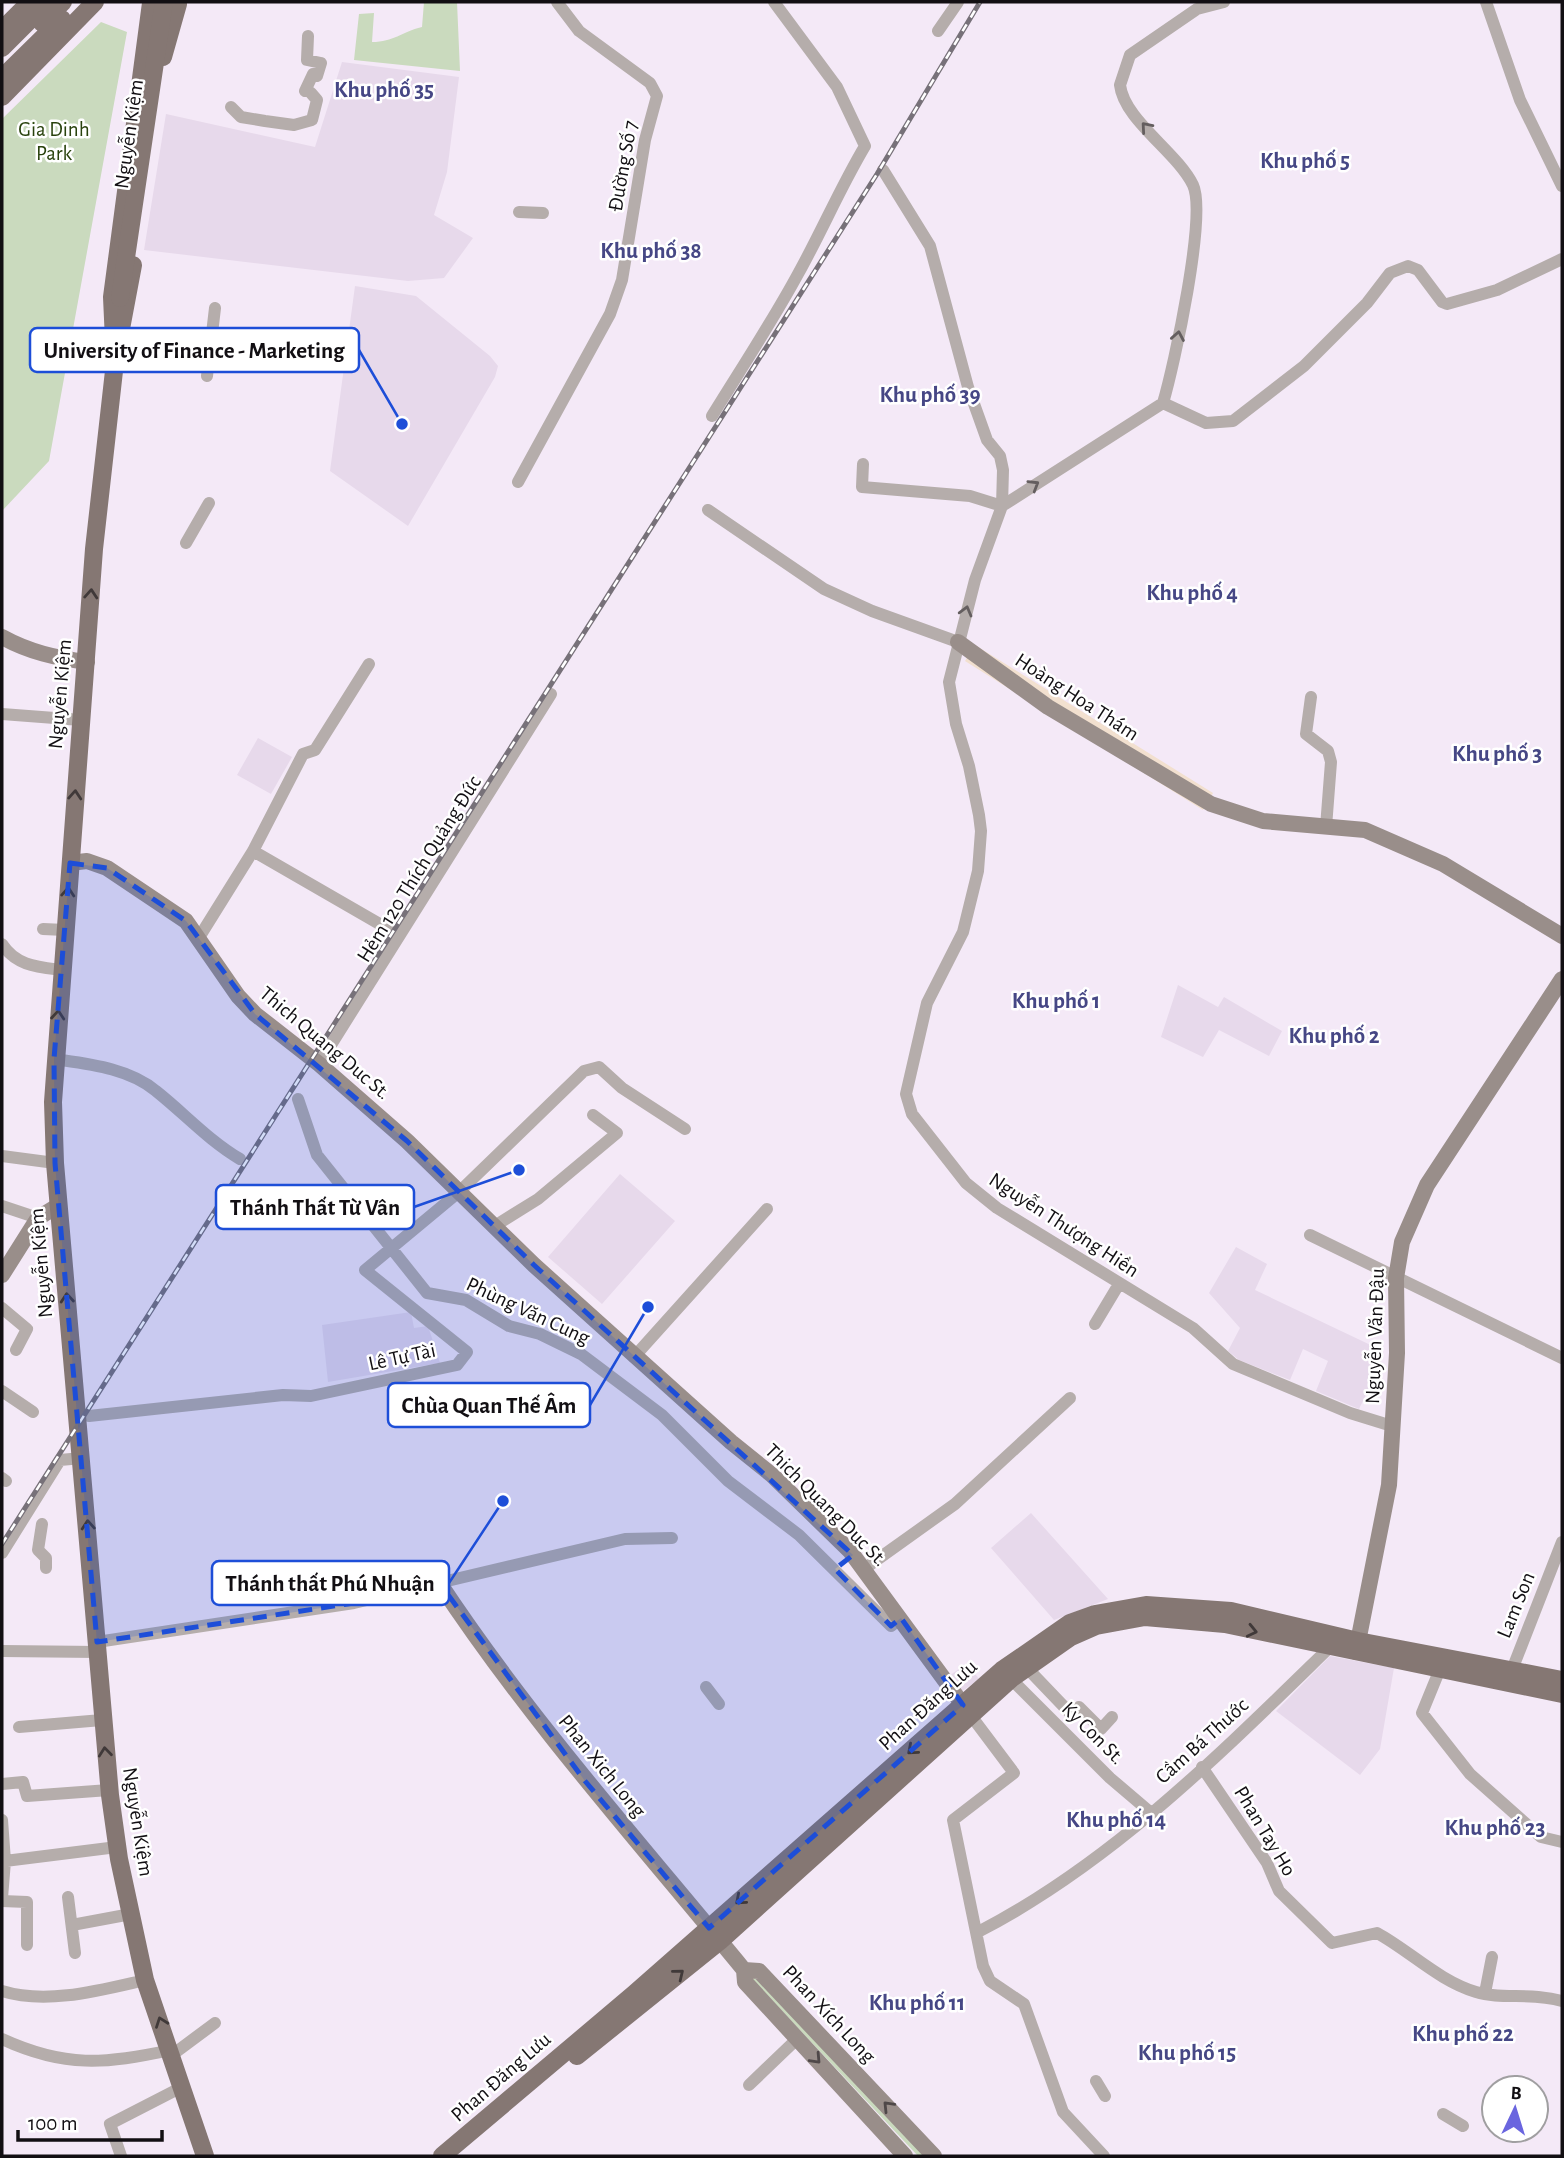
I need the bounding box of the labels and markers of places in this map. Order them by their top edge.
callout: University of Finance - Marketing [30,328,359,372]
callout: Thánh Thất Từ Vân [216,1185,414,1229]
callout: Chùa Quan Thế Âm [388,1383,590,1427]
callout: Thánh thất Phú Nhuận [212,1561,449,1605]

